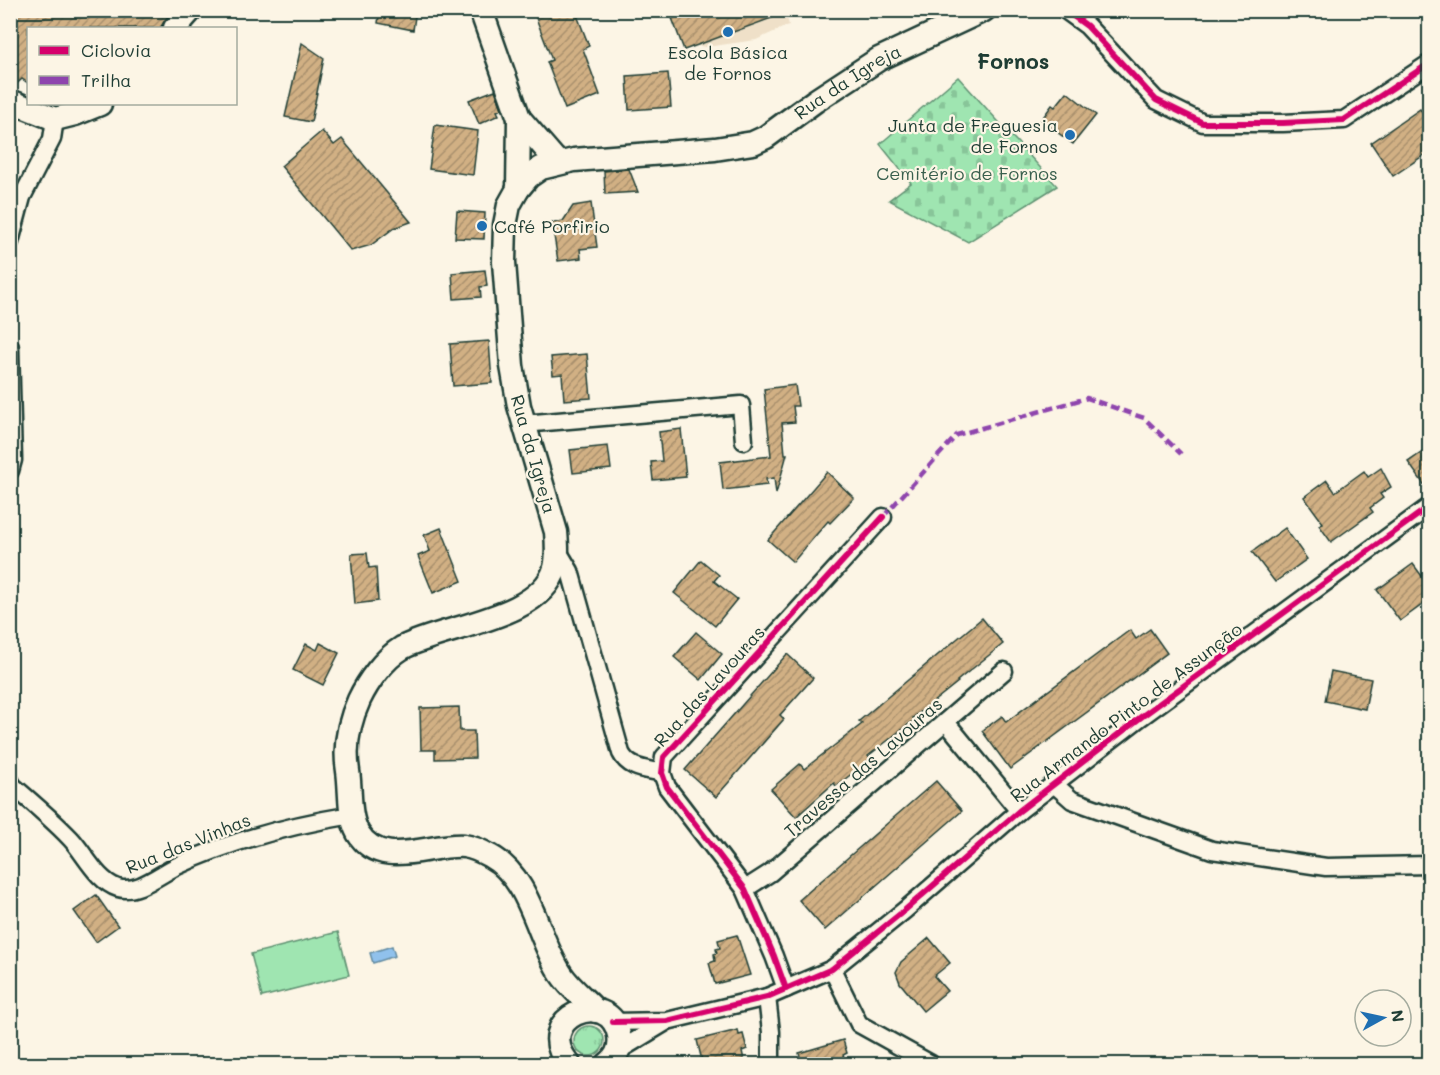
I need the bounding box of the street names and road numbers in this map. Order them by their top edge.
street label: Rua da Igreja [789,39,905,124]
street label: Rua da Igreja [506,392,562,516]
street label: Rua Armando Pinto de Assunção [1005,617,1247,807]
street label: Rua das Lavouras [648,620,770,752]
street label: Travessa das Lavouras [779,692,947,842]
street label: Rua das Vinhas [122,807,254,879]

